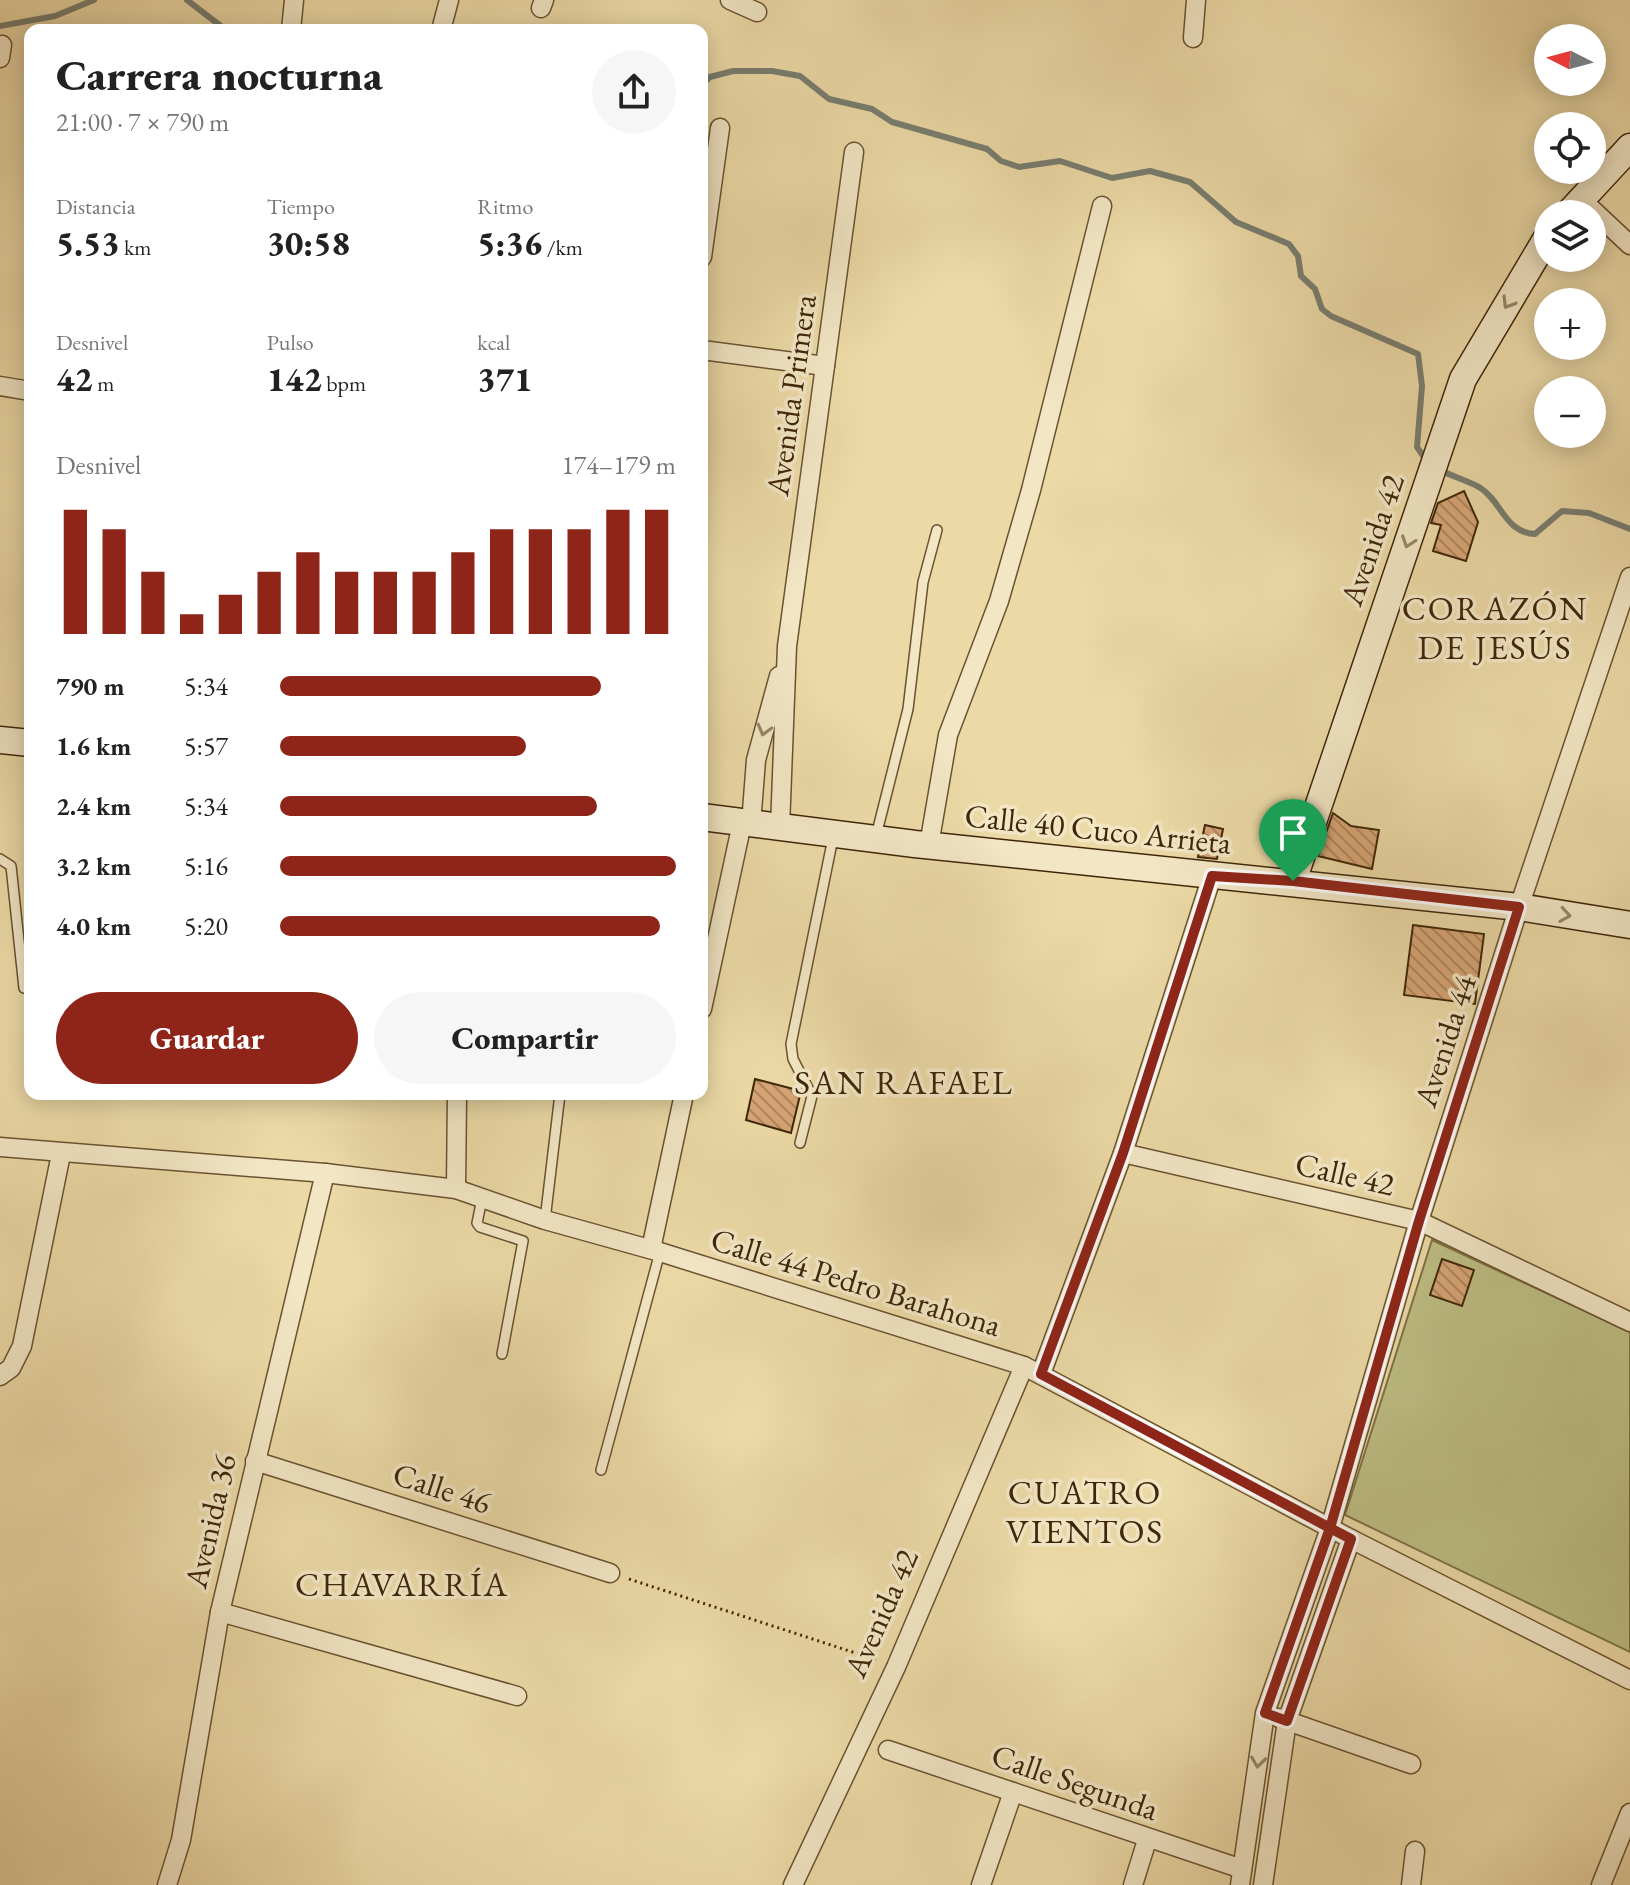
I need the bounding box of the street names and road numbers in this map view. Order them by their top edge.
street label: Avenida Primera [756,291,826,499]
street label: Avenida 42 [1330,468,1414,612]
street label: Calle 40 Cuco Arrieta [963,794,1234,864]
street label: Avenida 44 [1404,969,1486,1113]
street label: Calle 42 [1291,1142,1399,1206]
street label: Calle 44 Pedro Barahona [706,1218,1006,1346]
street label: Avenida 36 [174,1450,246,1593]
street label: Calle 46 [388,1453,496,1523]
street label: Avenida 42 [834,1542,928,1685]
street label: Calle Segunda [986,1734,1164,1830]

